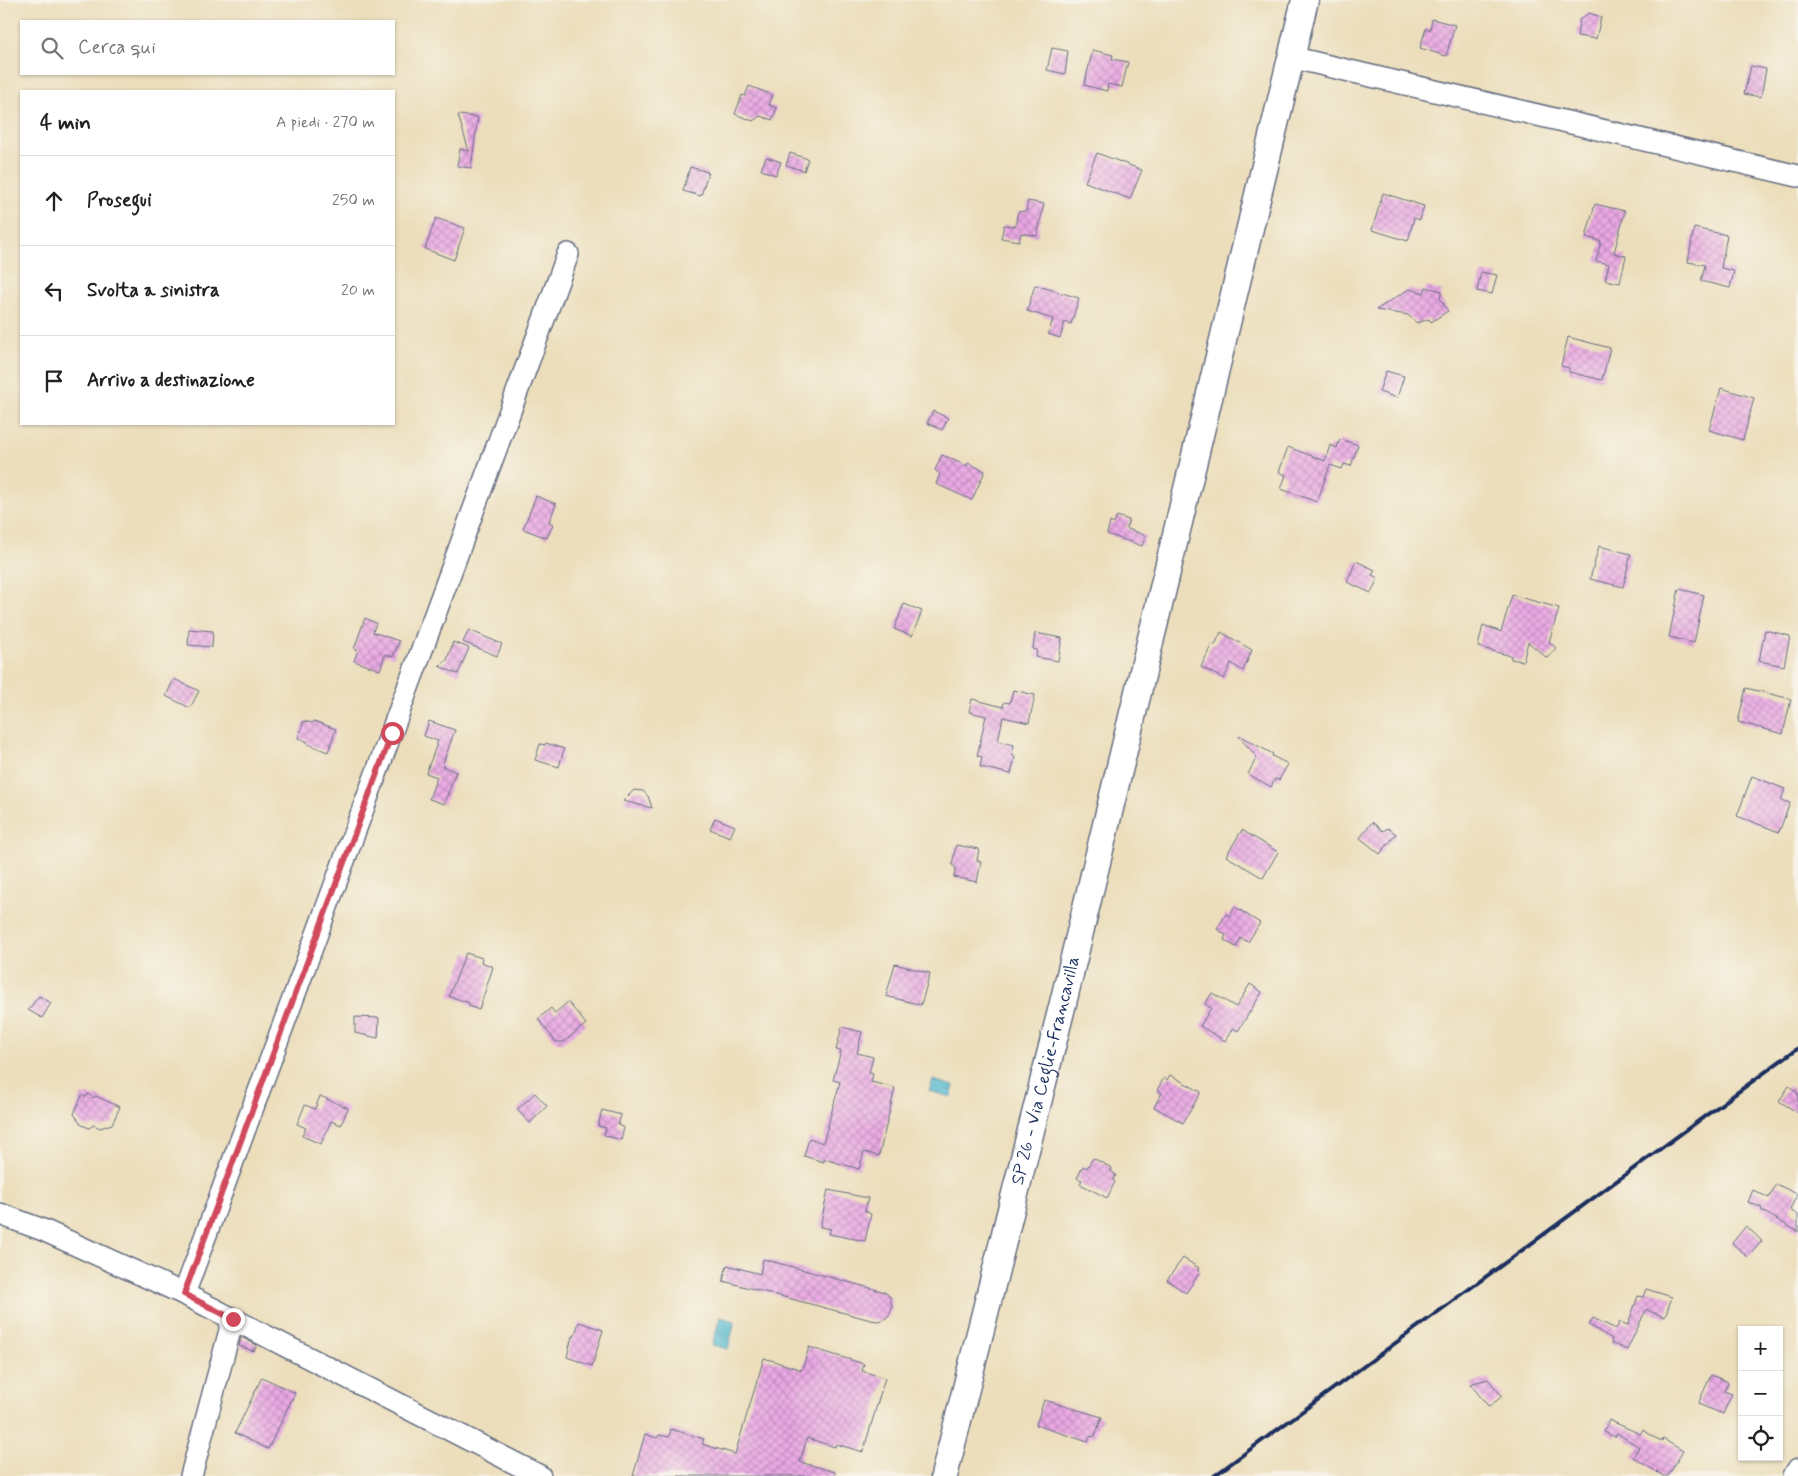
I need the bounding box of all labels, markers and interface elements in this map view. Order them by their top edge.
search box [20,20,395,75]
icon: search [38,34,66,62]
text: Cerca qui [78,35,156,60]
text: 4 min [40,109,91,137]
text: A piedi · 270 m [276,112,375,133]
icon: ahead [40,187,68,215]
text: Prosegui [87,188,152,213]
text: 250 m [332,190,375,211]
icon: left [40,277,68,305]
text: Svolta a sinistra [87,278,220,303]
text: 20 m [341,280,375,301]
icon: arrive [40,367,68,395]
text: Arrivo a destinazione [87,368,255,393]
route start [381,722,404,745]
street label: SP 26 - Via Ceglie-Francavilla [1006,954,1086,1187]
route end [222,1308,245,1331]
map controls [1738,1326,1783,1461]
button: + [1738,1326,1783,1371]
button: − [1738,1371,1783,1416]
button: locate [1738,1416,1783,1461]

